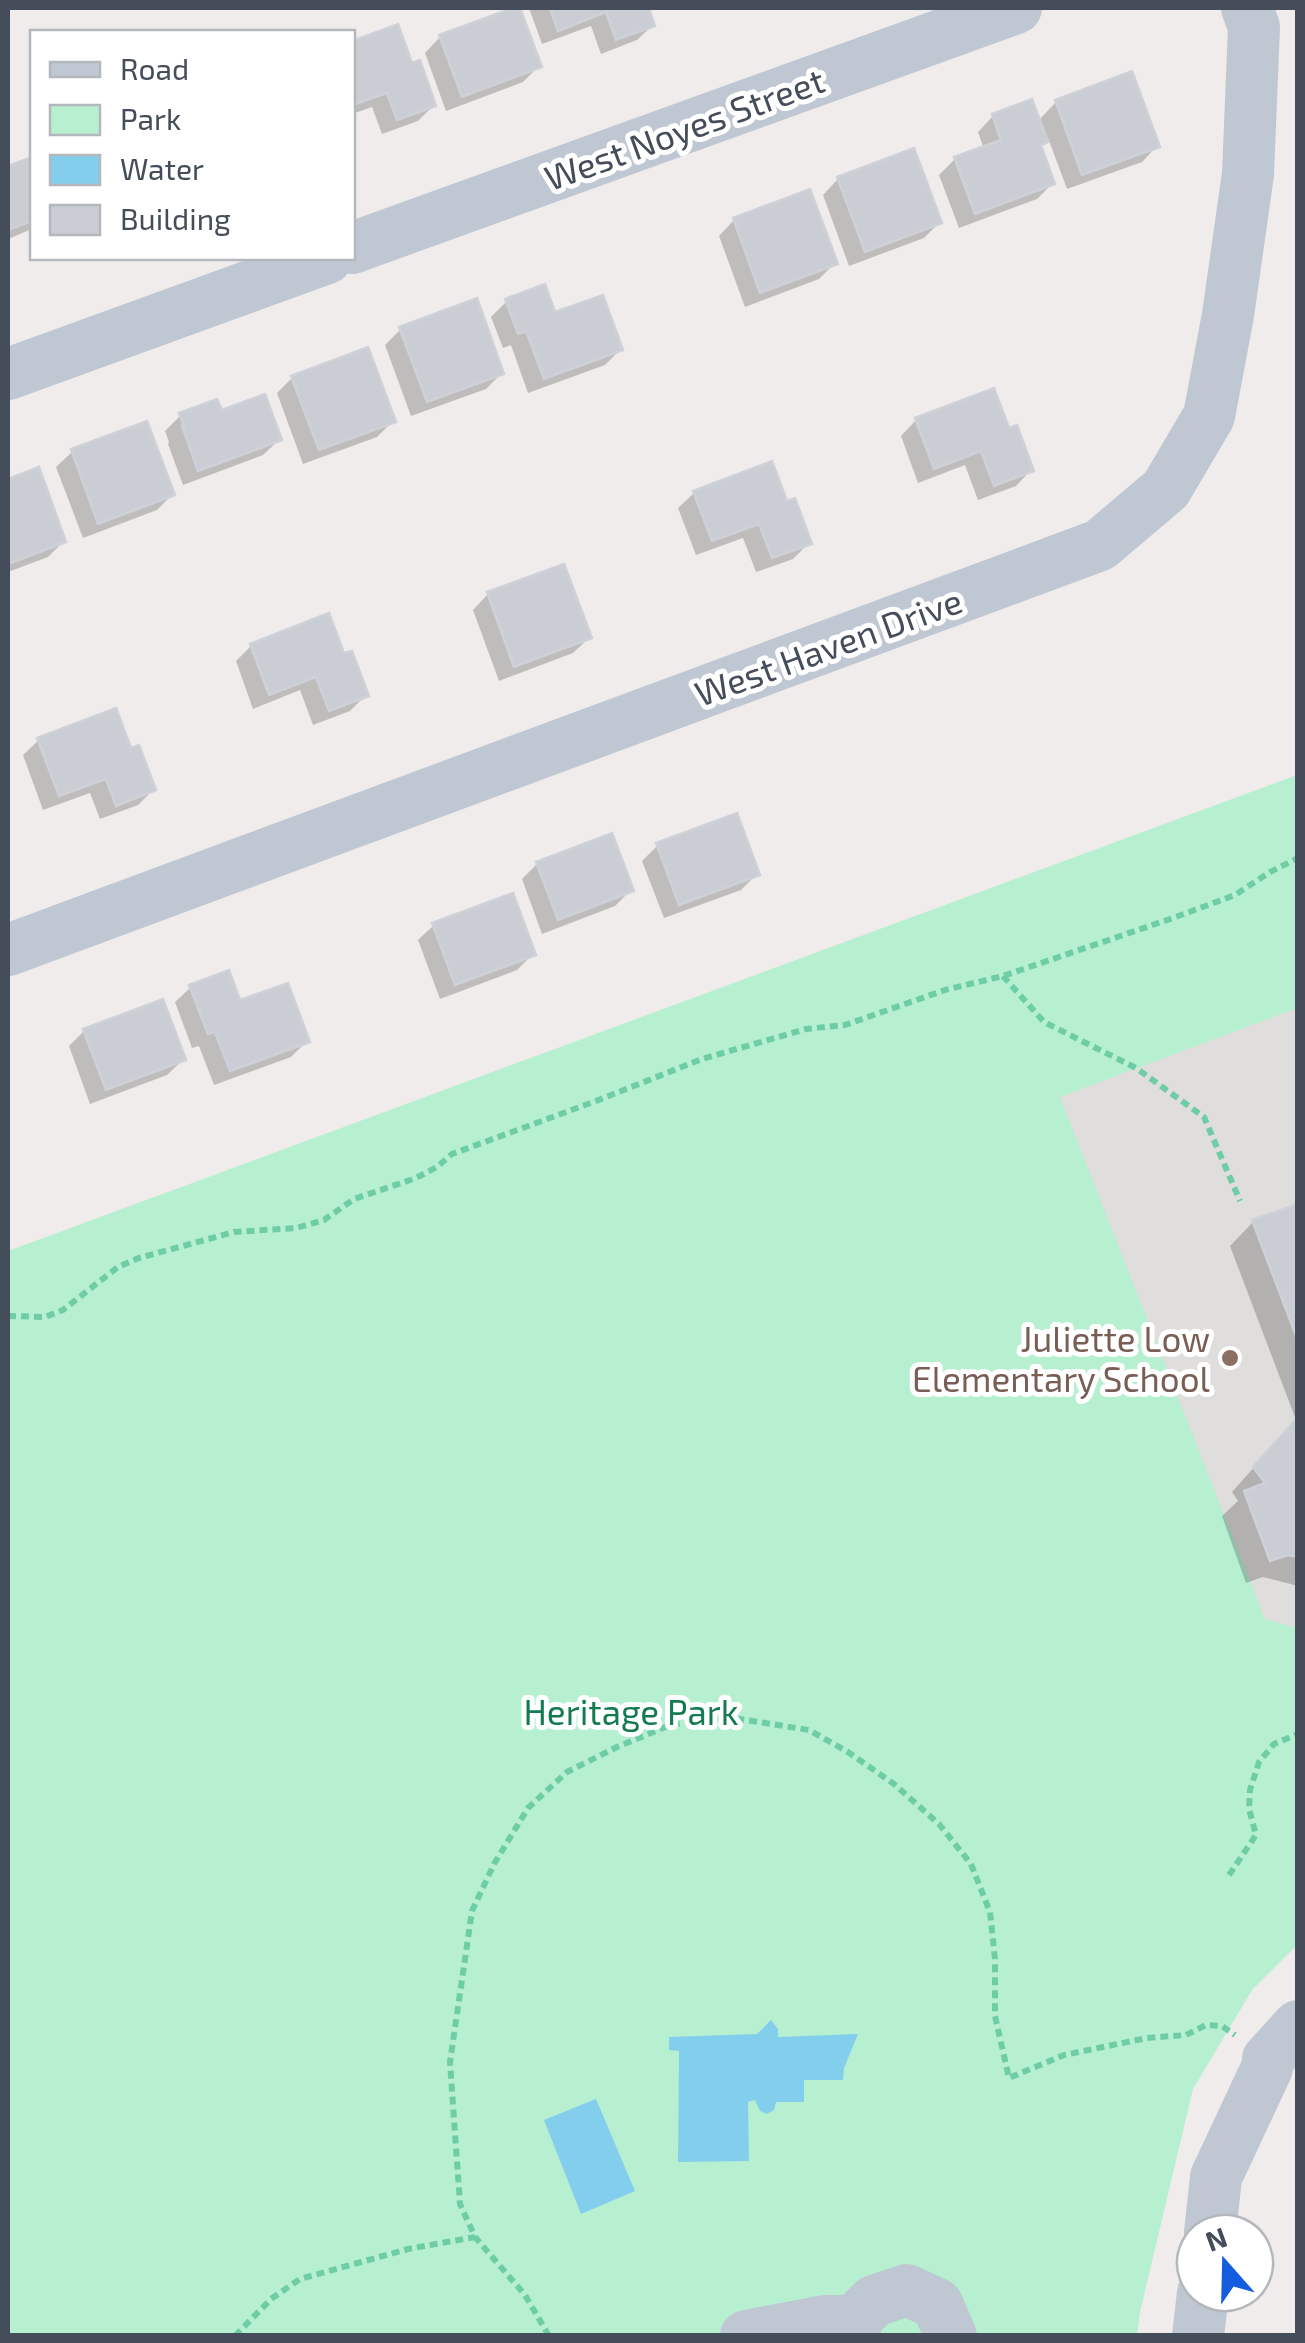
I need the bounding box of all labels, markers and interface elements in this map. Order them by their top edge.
legend [30,30,355,260]
text: Road [120,50,189,86]
street label: West Noyes Street [538,58,830,198]
text: Park [120,100,181,136]
text: Water [120,150,204,186]
text: Building [120,200,231,236]
street label: West Haven Drive [689,578,967,714]
place label: Juliette Low Elementary School [912,1317,1211,1399]
marker: Juliette Low Elementary School [1219,1347,1241,1369]
park label: Heritage Park [523,1690,739,1732]
north arrow [1175,2213,1275,2313]
text: N [1201,2219,1231,2258]

